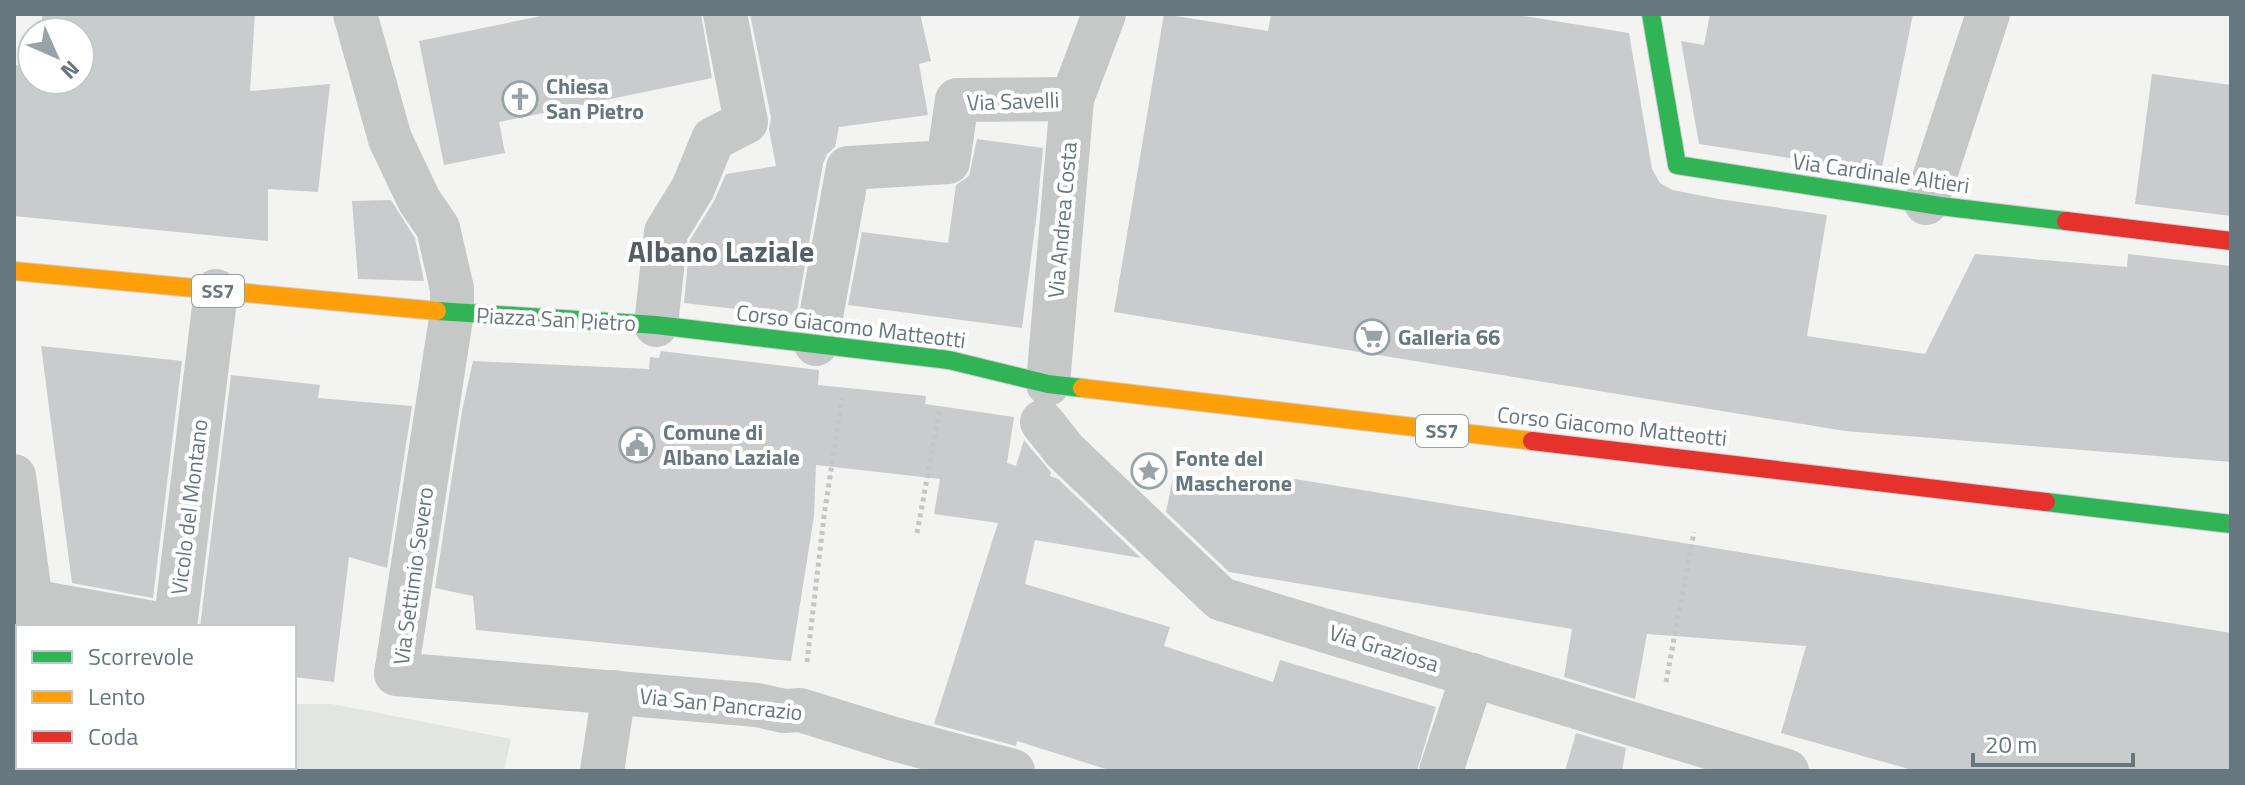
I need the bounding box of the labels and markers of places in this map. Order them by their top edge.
place label: Chiesa San Pietro [546,69,644,128]
church icon: Chiesa San Pietro [501,80,539,118]
supermarket icon: Galleria 66 [1353,318,1391,356]
place label: Galleria 66 [1398,320,1500,354]
place label: Comune di Albano Laziale [663,415,800,474]
public building icon: Comune di Albano Laziale [618,426,656,464]
place label: Fonte del Mascherone [1175,441,1292,500]
place icon: Fonte del Mascherone [1130,452,1168,490]

